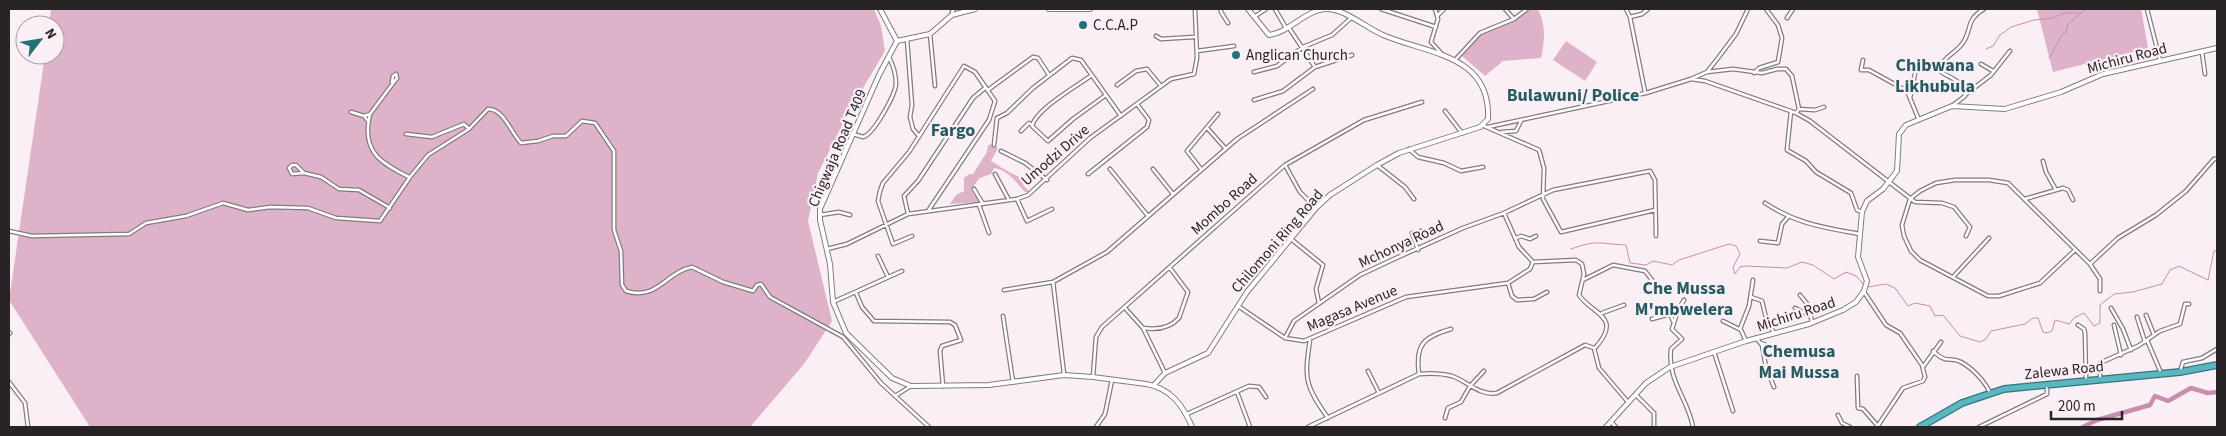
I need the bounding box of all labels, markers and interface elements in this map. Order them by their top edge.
north arrow [15,15,65,65]
place label: C.C.A.P [1093,15,1138,36]
marker: C.C.A.P [1077,19,1089,31]
text: N [39,25,61,43]
street label: Michiru Road [2085,38,2169,79]
place label: Anglican Church [1246,45,1348,66]
marker: Anglican Church [1230,49,1242,61]
district label: Chibwana Likhubula [1895,53,1975,99]
district label: Bulawuni/ Police [1507,83,1639,108]
street label: Chigwaja Road T409 [803,86,872,210]
district label: Fargo [931,118,975,143]
street label: Umodzi Drive [1017,120,1094,191]
street label: Mombo Road [1186,169,1262,240]
street label: Chilomoni Ring Road [1226,185,1328,298]
street label: Mchonya Road [1355,216,1447,273]
district label: Che Mussa M'mbwelera [1635,276,1733,322]
street label: Magasa Avenue [1304,280,1401,337]
street label: Michiru Road [1754,292,1838,337]
district label: Chemusa Mai Mussa [1758,339,1840,385]
street label: Zalewa Road [2023,356,2105,385]
scale bar [2051,388,2122,420]
text: 200 m [2058,396,2096,417]

